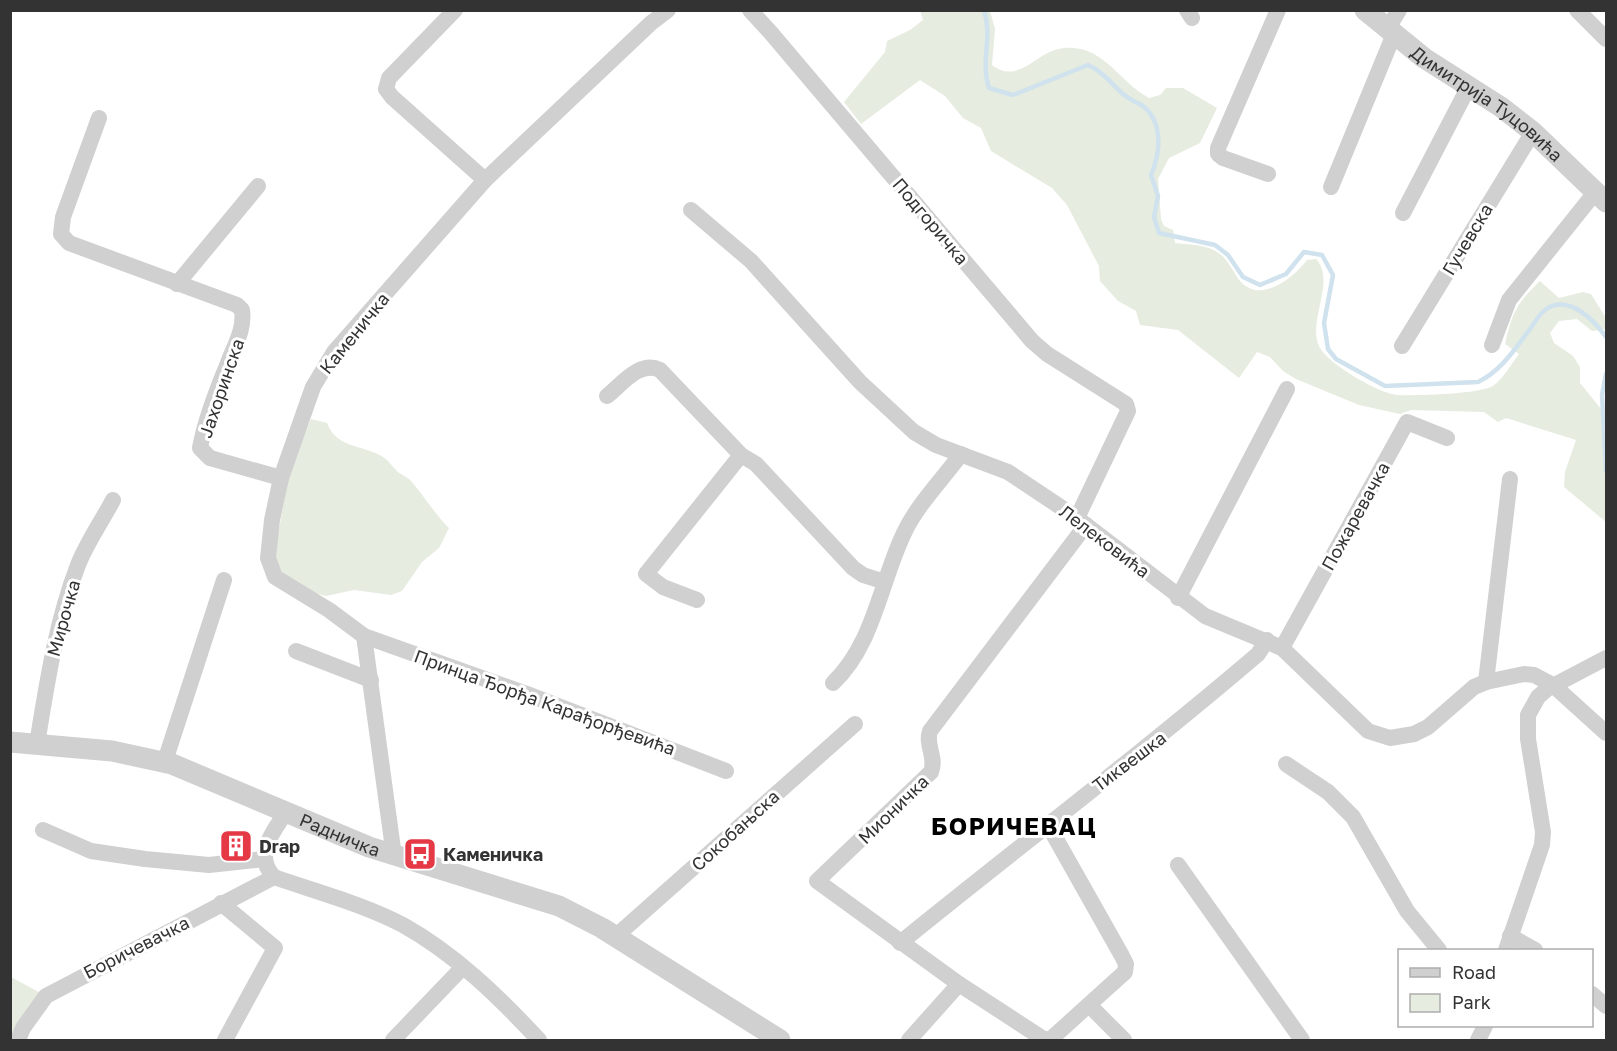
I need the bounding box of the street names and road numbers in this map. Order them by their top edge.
street label: Димитрија Туцовића [1407,41,1568,166]
street label: Подгоричка [888,173,974,269]
street label: Гучевска [1437,199,1497,279]
street label: Каменичка [315,288,393,378]
street label: Јахоринска [194,335,248,441]
street label: Пожаревачка [1316,458,1394,574]
street label: Лелековића [1056,500,1154,582]
street label: Мирочка [42,577,84,659]
street label: Принца Ђорђа Карађорђевића [412,644,678,760]
street label: Тиквешка [1088,726,1170,796]
street label: Мионичка [853,770,933,848]
street label: Сокобањска [686,785,784,875]
street label: Радничка [296,808,383,861]
street label: Боричевачка [79,911,193,983]

